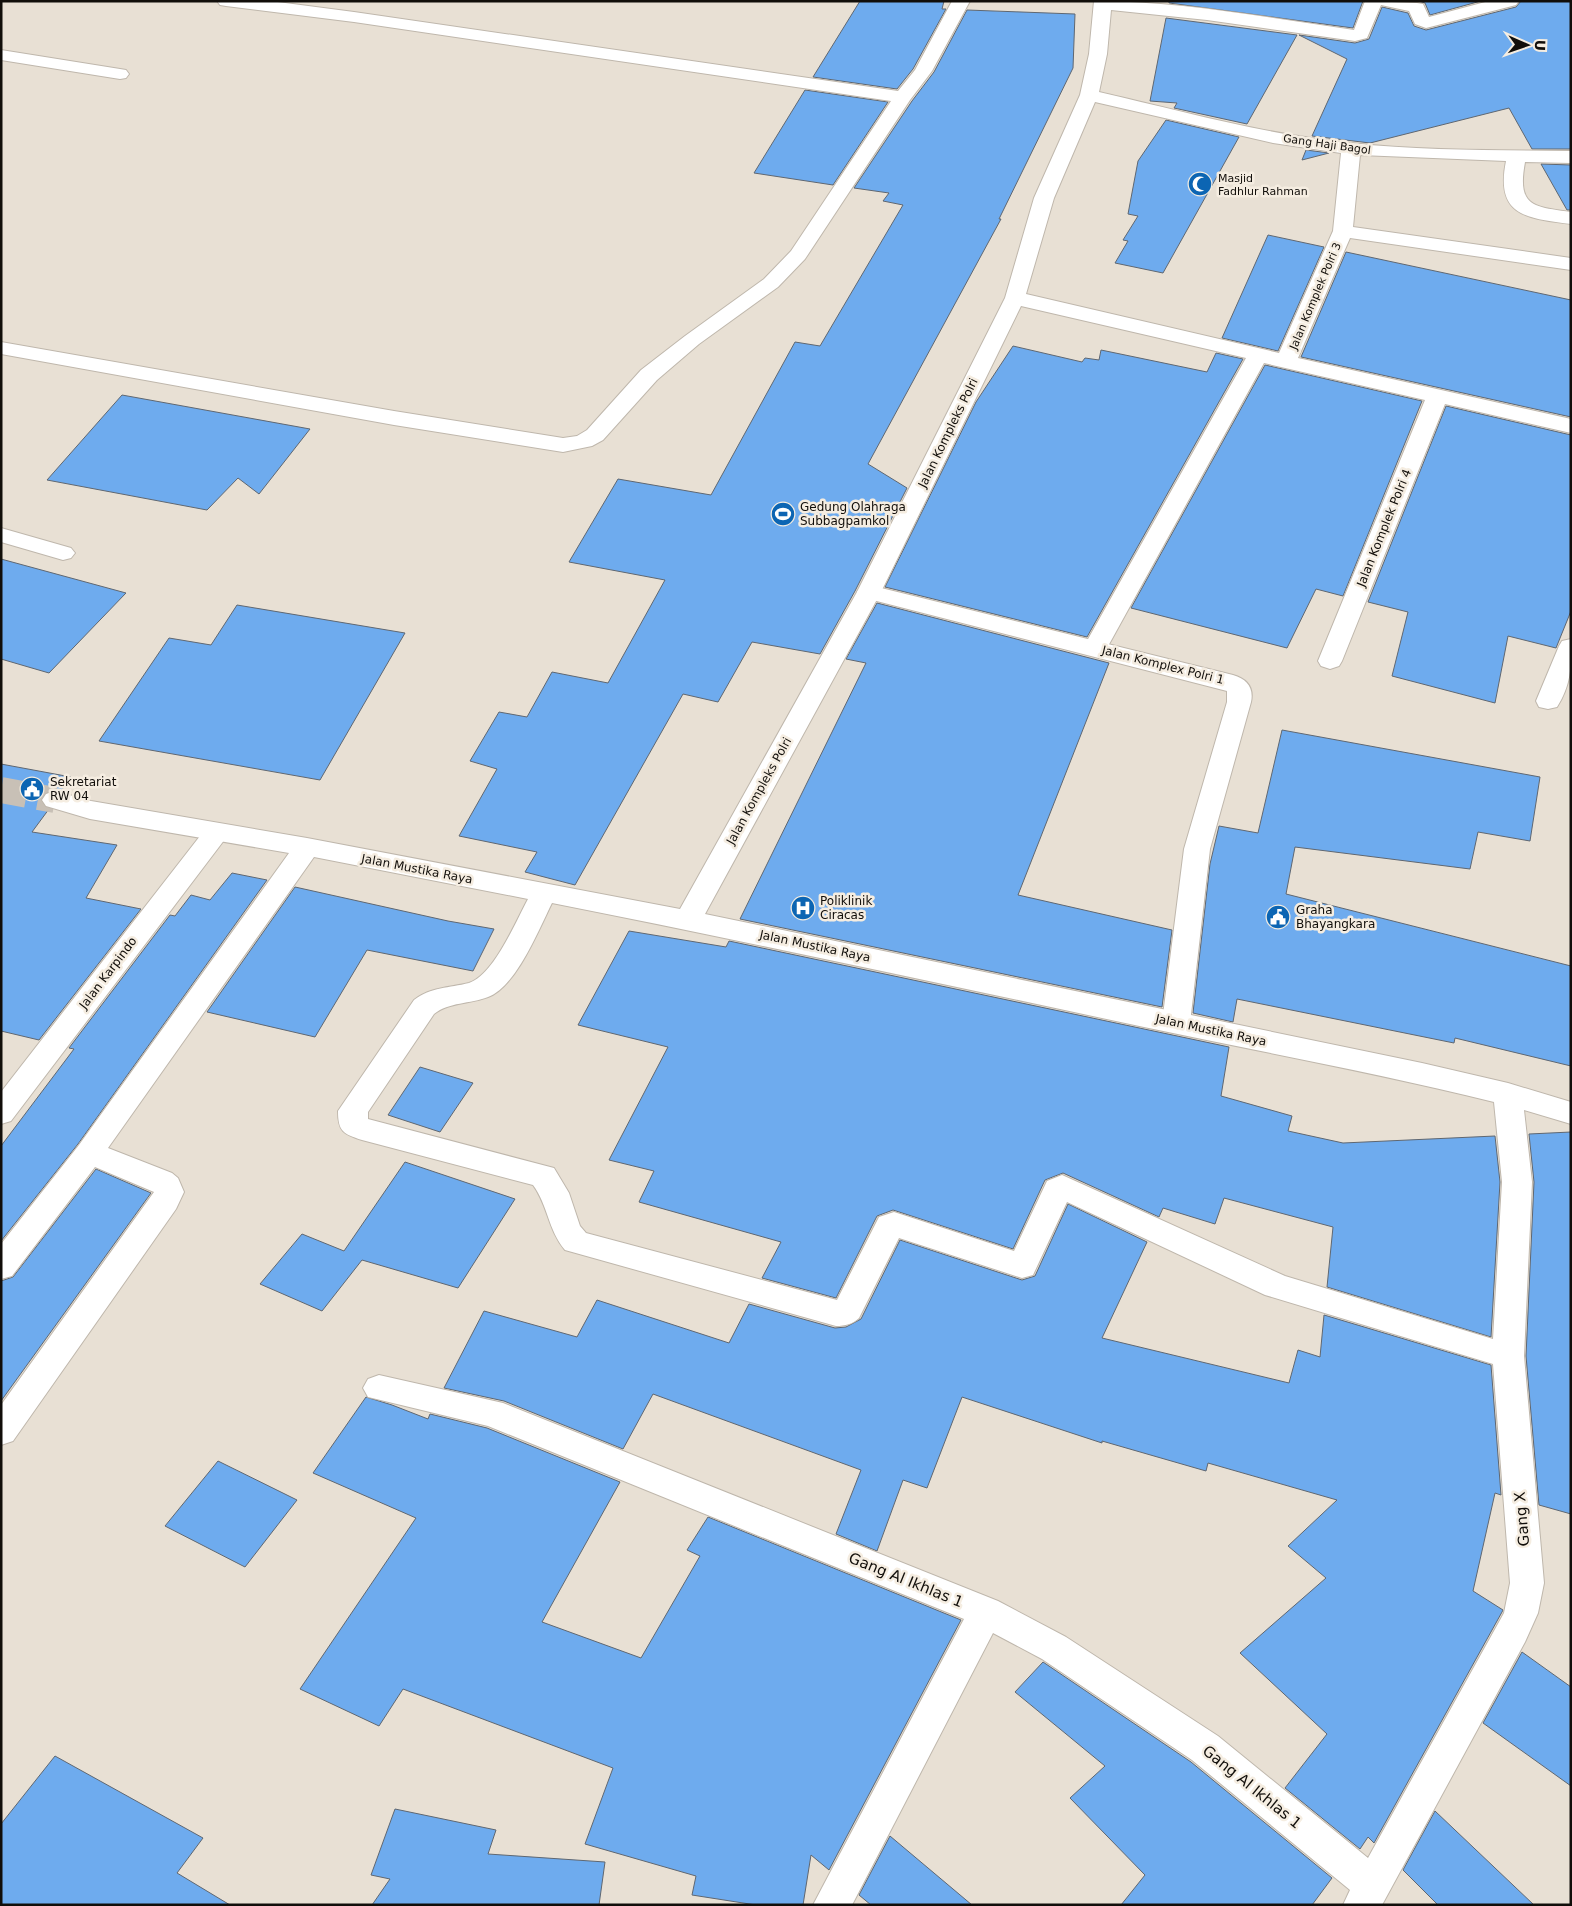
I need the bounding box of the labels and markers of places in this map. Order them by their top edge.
mosque icon: Masjid Fadhlur Rahman [1187,171,1213,197]
place label: Masjid Fadhlur Rahman [1218,172,1308,198]
place label: Gedung Olahraga Subbagpamkol [800,500,906,528]
sports icon: Gedung Olahraga Subbagpamkol [770,501,796,527]
place label: Sekretariat RW 04 [50,775,117,803]
public building icon: Sekretariat RW 04 [19,776,45,802]
place label: Poliklinik Ciracas [820,894,872,922]
hospital icon: Poliklinik Ciracas [790,895,816,921]
place label: Graha Bhayangkara [1296,903,1375,931]
public building icon: Graha Bhayangkara [1265,904,1291,930]

